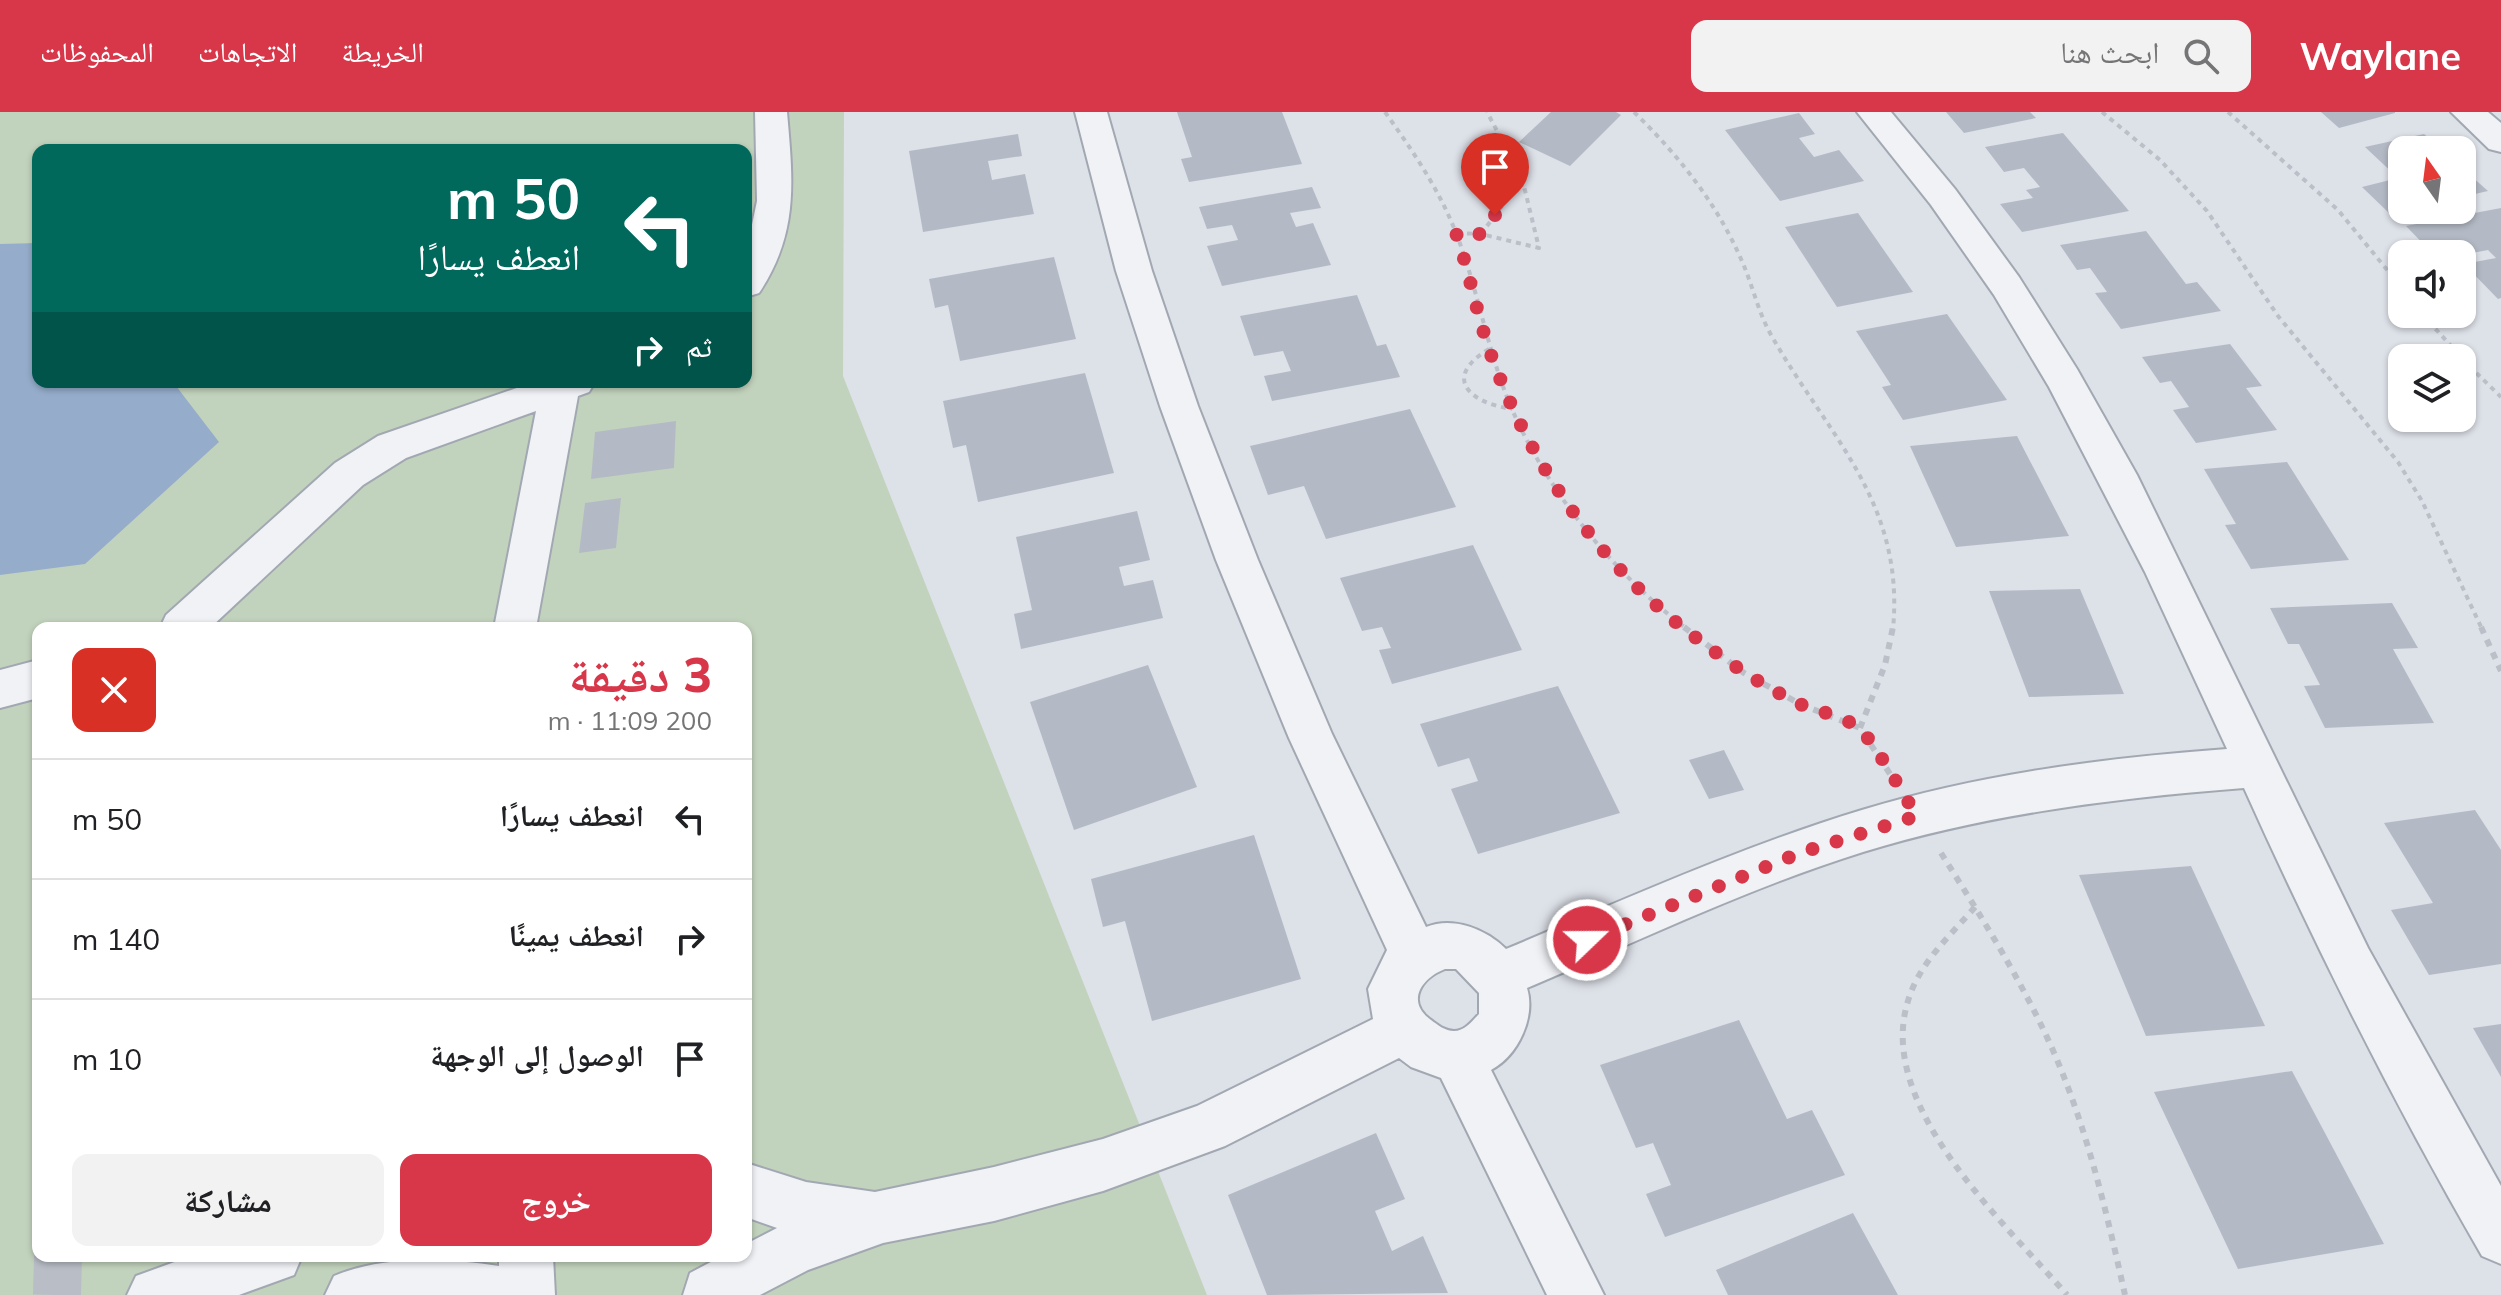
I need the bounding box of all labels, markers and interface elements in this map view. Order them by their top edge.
search box [1691,20,2251,92]
text: Waylane [2299,32,2461,80]
text: ابحث هنا [2060,33,2159,71]
text: المحفوظات [40,34,154,69]
text: الاتجاهات [198,34,297,69]
text: الخريطة [341,34,424,69]
icon: search [2179,34,2223,78]
pin [1461,133,1529,215]
north arrow [2388,136,2476,224]
map controls [2388,136,2476,432]
icon: arrive [1473,145,1517,189]
text: 50 m [447,163,580,233]
icon: left [608,176,712,280]
text: انعطف يسارًا [417,234,580,279]
button: sound [2388,240,2476,328]
text: ثم [686,327,712,365]
icon: right [626,328,670,372]
button: layers [2388,344,2476,432]
text: 3 دقيقة [569,644,712,704]
button: close [72,648,156,732]
text: 200 m · 11:09 [548,704,712,737]
text: انعطف يسارًا [500,796,644,834]
icon: left [668,797,712,841]
text: 50 m [72,800,142,838]
position arrow [1545,898,1629,982]
text: انعطف يمينًا [509,916,644,954]
icon: right [668,917,712,961]
text: 140 m [72,920,160,958]
text: الوصول إلى الوجهة [430,1036,644,1074]
icon: arrive [668,1037,712,1081]
text: 10 m [72,1040,142,1078]
button: مشاركة [72,1154,384,1246]
button: خروج [400,1154,712,1246]

